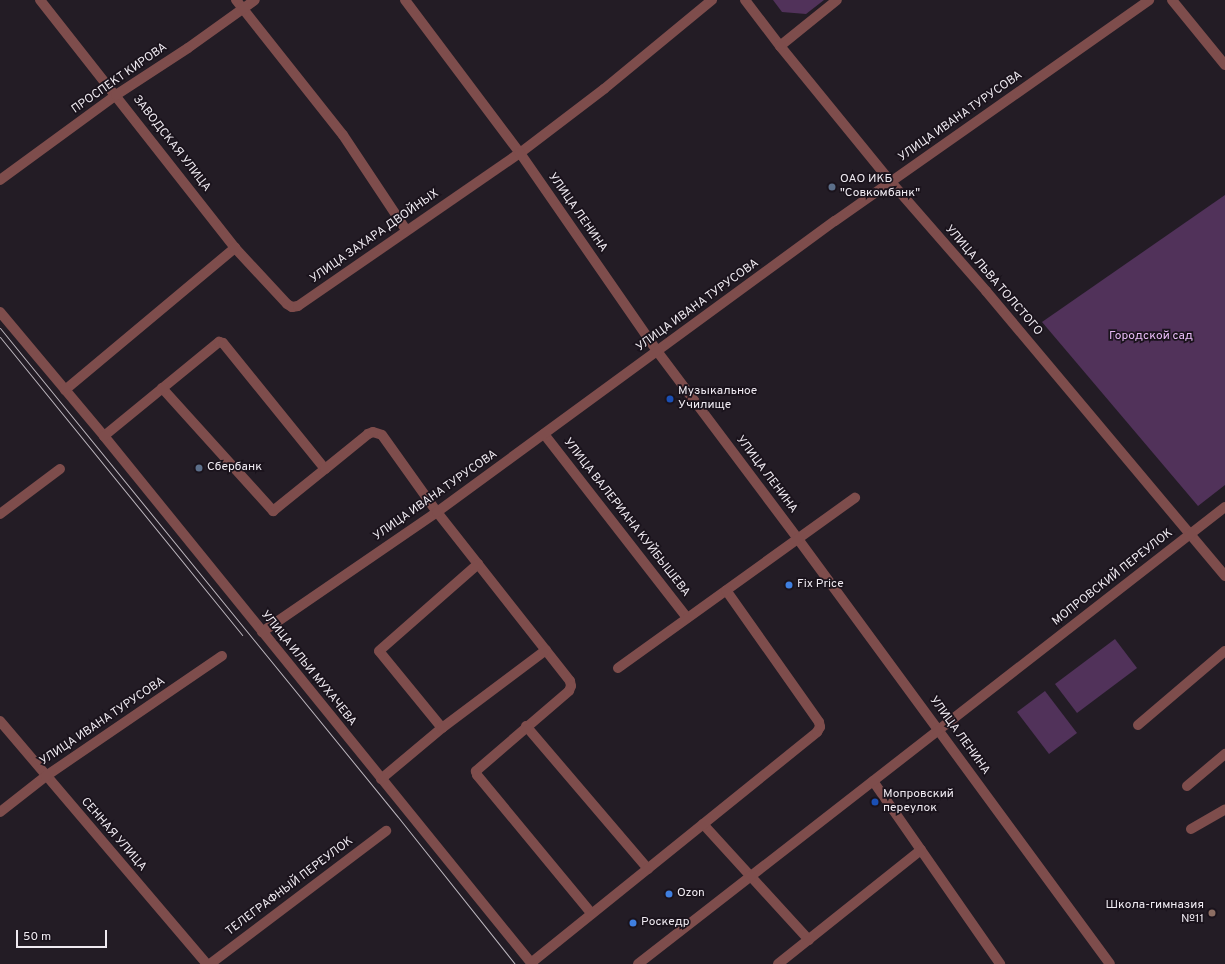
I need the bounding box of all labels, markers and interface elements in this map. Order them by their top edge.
street label: ПРОСПЕКТ КИРОВА [69,41,171,117]
street label: УЛИЦА ИВАНА ТУРУСОВА [896,68,1026,166]
street label: ЗАВОДСКАЯ УЛИЦА [129,93,213,195]
street label: УЛИЦА ЛЕНИНА [544,170,610,256]
place label: ОАО ИКБ "Совкомбанк" [840,173,920,201]
marker: ОАО ИКБ "Совкомбанк" [827,182,837,192]
street label: УЛИЦА ЗАХАРА ДВОЙНЫХ [307,187,443,287]
street label: УЛИЦА ЛЬВА ТОЛСТОГО [941,222,1045,340]
street label: УЛИЦА ИВАНА ТУРУСОВА [633,256,763,356]
park label: Городской сад [1109,330,1193,344]
place label: Музыкальное Училище [678,385,757,413]
marker: Музыкальное Училище [665,394,675,404]
street label: УЛИЦА ЛЕНИНА [732,433,800,517]
street label: УЛИЦА ВАЛЕРИАНА КУЙБЫШЕВА [559,436,693,600]
street label: УЛИЦА ИВАНА ТУРУСОВА [371,447,501,545]
place label: Сбербанк [207,461,262,475]
marker: Сбербанк [194,463,204,473]
street label: МОПРОВСКИЙ ПЕРЕУЛОК [1050,527,1176,629]
place label: Fix Price [797,578,844,592]
marker: Fix Price [784,580,794,590]
street label: УЛИЦА ИЛЬИ МУХАЧЕВА [257,608,359,730]
street label: УЛИЦА ИВАНА ТУРУСОВА [37,674,169,770]
street label: УЛИЦА ЛЕНИНА [926,694,992,778]
place label: Мопровский переулок [883,788,954,816]
street label: СЕННАЯ УЛИЦА [77,795,149,875]
marker: Мопровский переулок [870,797,880,807]
street label: ТЕЛЕГРАФНЫЙ ПЕРЕУЛОК [224,835,356,939]
place label: Ozon [677,887,705,901]
marker: Ozon [664,889,674,899]
place label: Школа-гимназия №11 [1105,899,1204,927]
marker: Школа-гимназия №11 [1207,908,1217,918]
place label: Роскедр [641,916,690,930]
marker: Роскедр [628,918,638,928]
scale bar [18,922,109,948]
text: 50 m [23,929,51,945]

